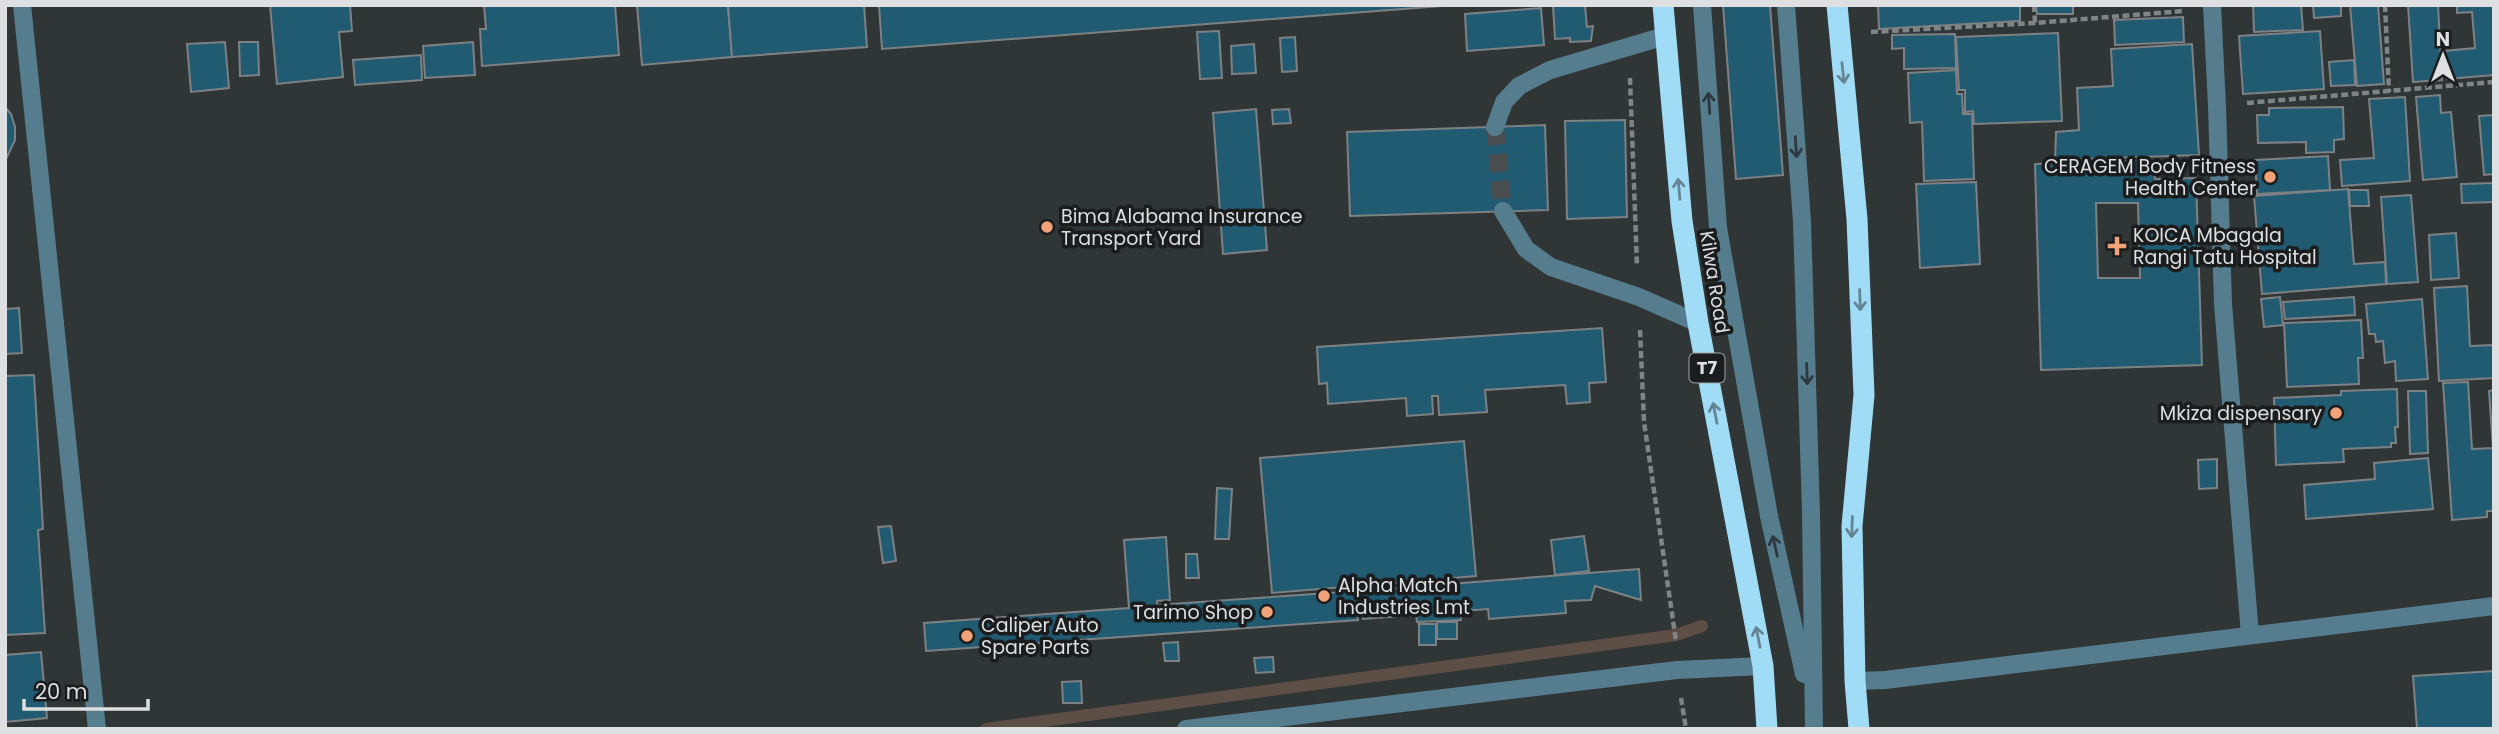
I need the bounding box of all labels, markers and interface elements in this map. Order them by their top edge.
north arrow [2408,21,2478,91]
text: N [2436,26,2450,53]
one-way arrow [1836,61,1849,84]
one-way arrow [1702,93,1715,115]
one-way arrow [1790,135,1803,157]
place label: CERAGEM Body Fitness Health Center [2044,153,2256,202]
marker: CERAGEM Body Fitness Health Center [2262,169,2278,185]
one-way arrow [1673,178,1686,200]
place label: Bima Alabama Insurance Transport Yard [1061,203,1303,252]
marker: Bima Alabama Insurance Transport Yard [1039,219,1055,235]
place label: KOICA Mbagala Rangi Tatu Hospital [2133,222,2317,271]
street label: Kilwa Road [1693,229,1736,335]
marker: KOICA Mbagala Rangi Tatu Hospital [2107,236,2127,256]
one-way arrow [1854,288,1867,311]
road number: T7 [1690,354,1724,382]
one-way arrow [1800,362,1813,385]
place label: Mkiza dispensary [2160,400,2322,427]
one-way arrow [1708,402,1722,425]
marker: Mkiza dispensary [2328,405,2344,421]
one-way arrow [1846,515,1859,538]
one-way arrow [1768,535,1782,558]
place label: Alpha Match Industries Lmt [1338,572,1470,621]
marker: Alpha Match Industries Lmt [1316,588,1332,604]
place label: Tarimo Shop [1133,599,1253,626]
marker: Tarimo Shop [1259,604,1275,620]
place label: Caliper Auto Spare Parts [981,612,1099,661]
one-way arrow [1751,626,1764,649]
marker: Caliper Auto Spare Parts [959,628,975,644]
scale bar [24,668,149,712]
text: 20 m [35,677,88,706]

